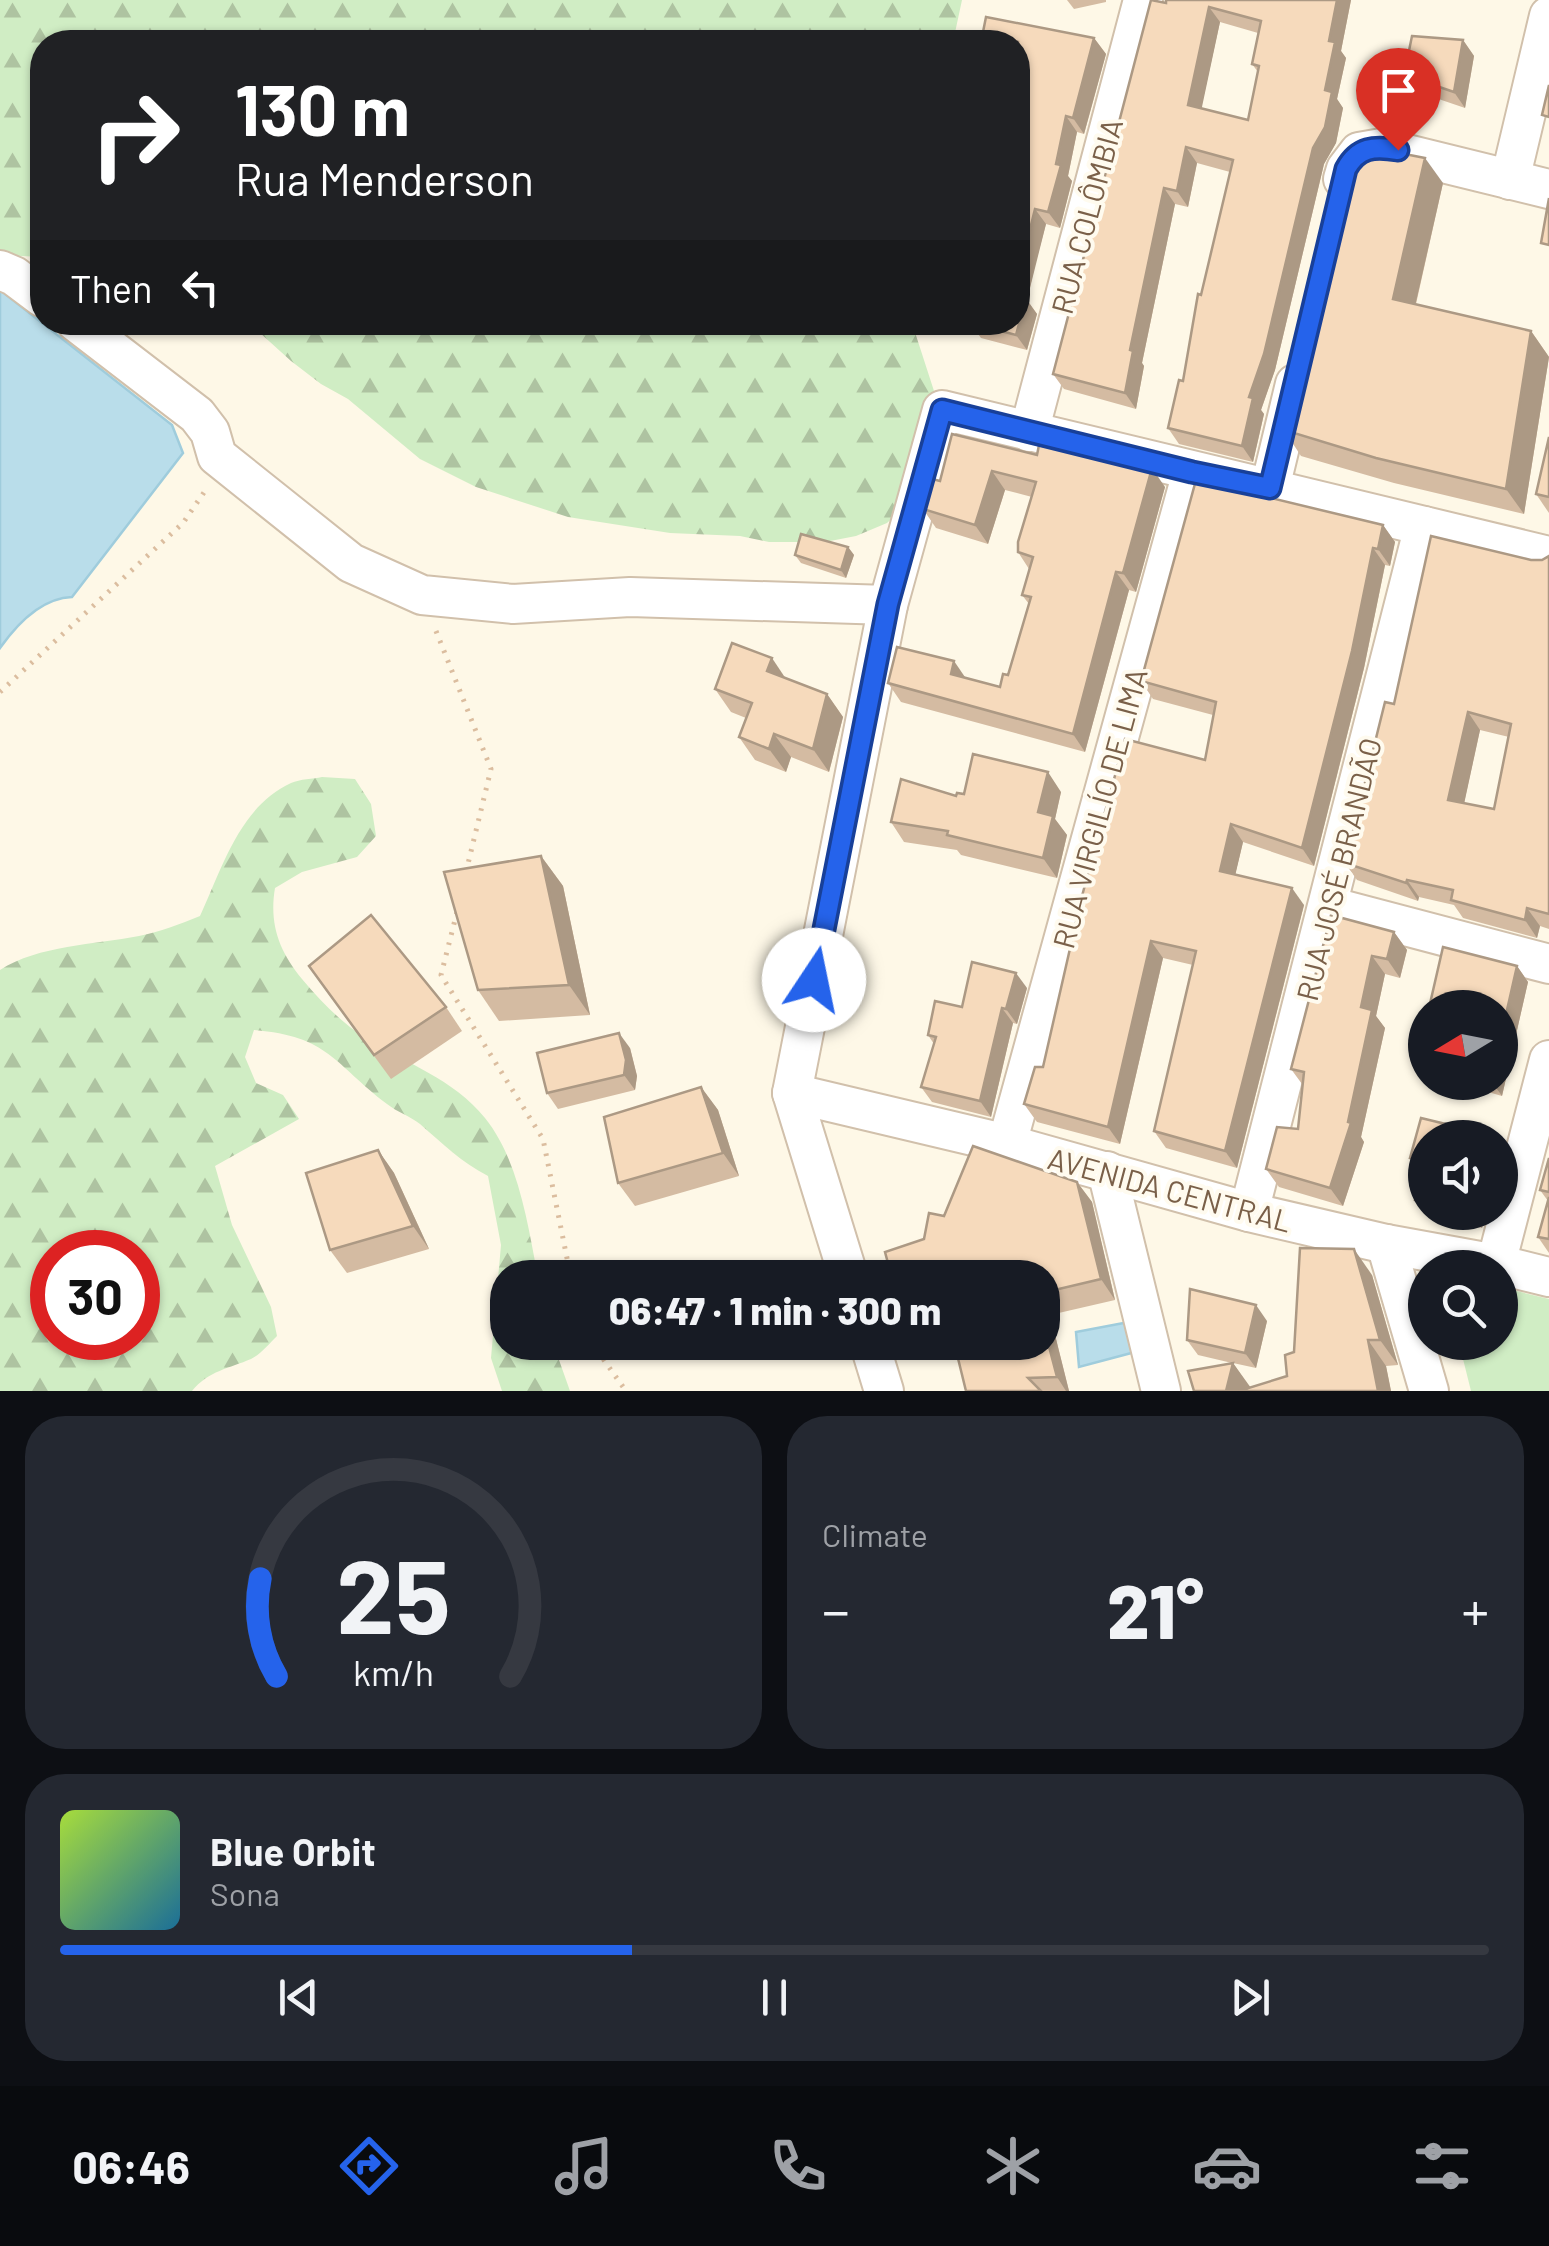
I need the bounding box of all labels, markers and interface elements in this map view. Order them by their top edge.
pin [1356,48,1441,151]
icon: arrive [1371,63,1426,118]
text: 130 m [235,66,410,150]
icon: right [70,70,200,200]
street label: RUA COLÔMBIA [1043,115,1129,317]
text: Rua Menderson [235,151,534,205]
icon: left [173,260,228,315]
text: Then [70,265,153,311]
street label: RUA VIRGILÍO DE LIMA [1044,664,1154,952]
street label: RUA JOSÉ BRANDÃO [1288,734,1388,1004]
position arrow [762,928,866,1032]
north arrow [1408,990,1518,1100]
map controls [1408,990,1518,1360]
button: sound [1408,1120,1518,1230]
street label: AVENIDA CENTRAL [1044,1139,1296,1239]
speed limit sign: 30 [30,1230,160,1360]
button: search [1408,1250,1518,1360]
text: 06:47 · 1 min · 300 m [609,1287,941,1333]
text: Climate [822,1515,928,1553]
text: 25 [336,1530,451,1655]
text: 21° [1107,1564,1204,1654]
text: − [822,1576,850,1642]
text: + [1461,1576,1489,1642]
text: km/h [353,1650,434,1693]
text: Blue Orbit [210,1828,376,1874]
text: Sona [210,1874,280,1912]
icon: previous [271,1970,326,2025]
icon: pause [747,1970,802,2025]
icon: next [1223,1970,1278,2025]
icon: directions [334,2131,404,2201]
icon: music [549,2131,619,2201]
icon: phone [763,2131,833,2201]
icon: climate [978,2131,1048,2201]
icon: car [1192,2131,1262,2201]
icon: filters [1407,2131,1477,2201]
text: 06:46 [72,2139,190,2193]

